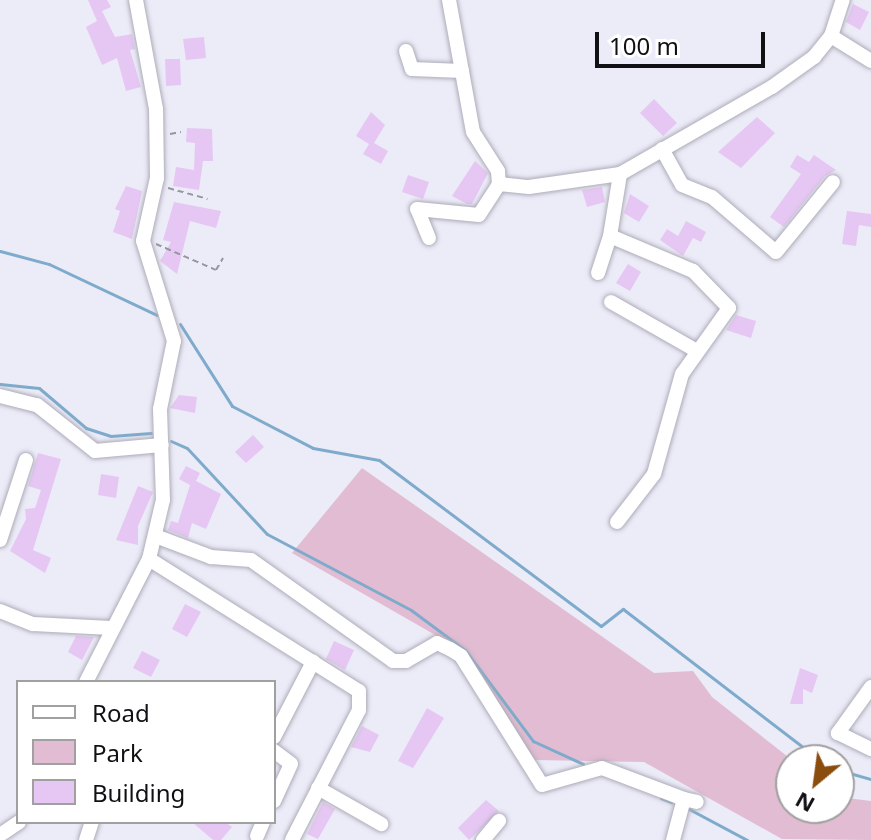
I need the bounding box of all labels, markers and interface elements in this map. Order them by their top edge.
scale bar [599,16,769,66]
text: 100 m [609,29,679,62]
legend [16,680,276,824]
text: Road [92,696,150,729]
text: Park [92,736,143,769]
north arrow [775,744,855,824]
text: Building [92,776,185,809]
text: N [789,786,819,821]

